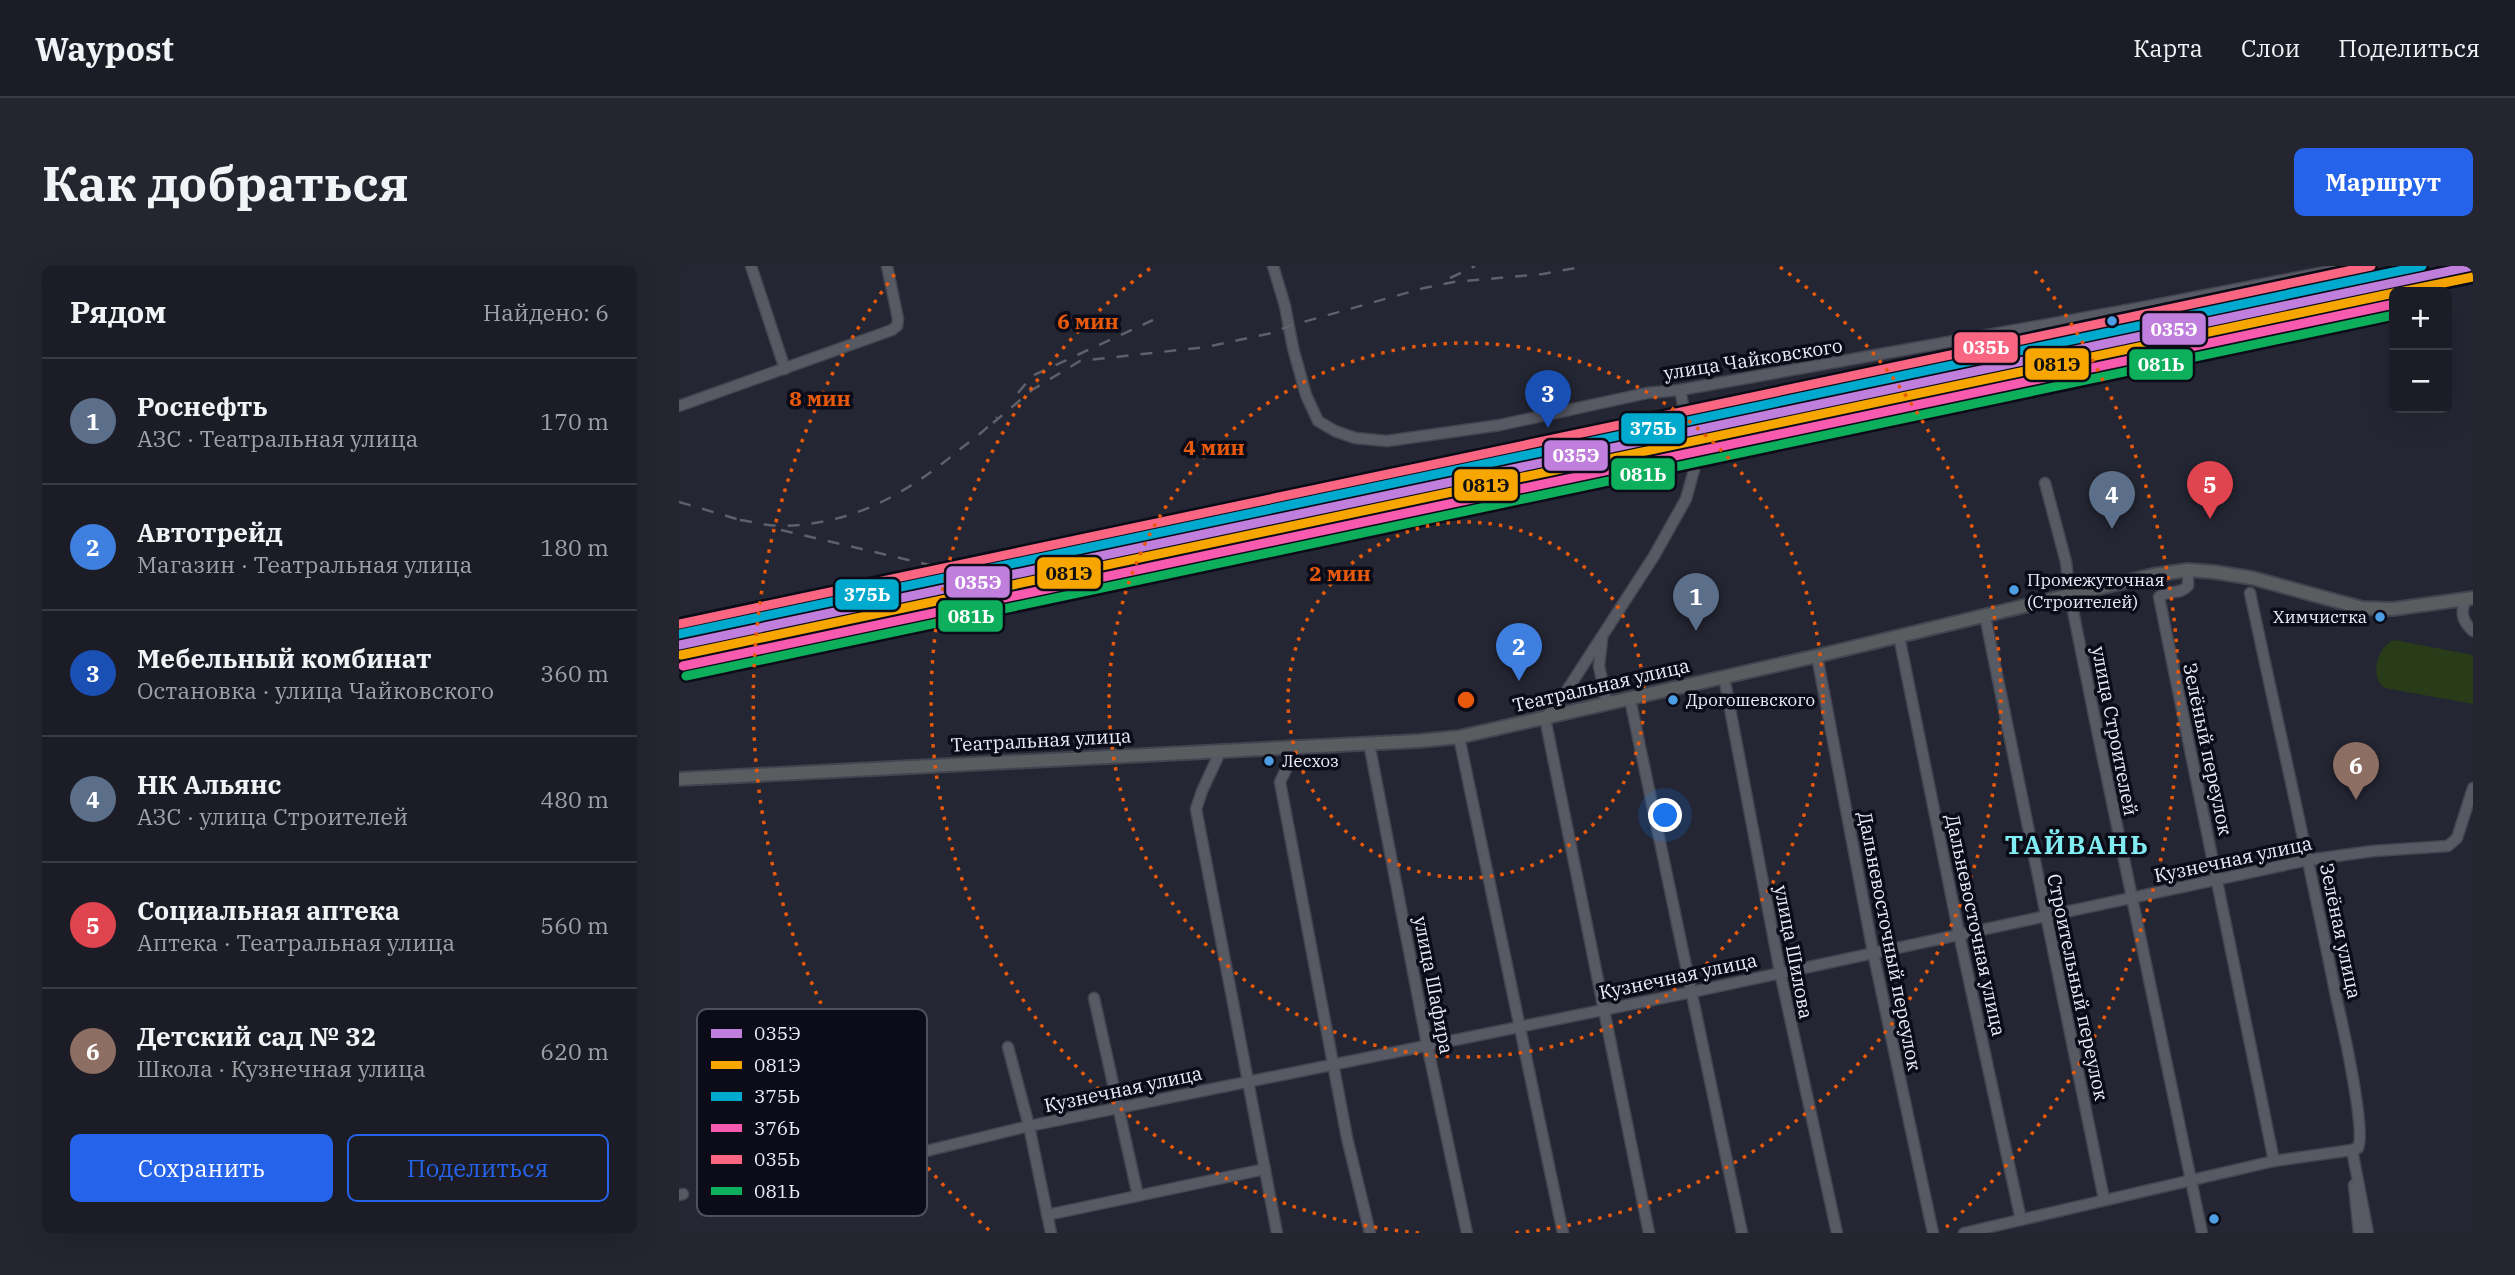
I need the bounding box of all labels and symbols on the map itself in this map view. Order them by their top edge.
text: 6 мин [1057,307,1119,335]
line badge: 035Э [2141,312,2207,346]
unlabelled marker [2105,314,2119,328]
text: 035Э [2150,317,2198,341]
line badge: 035Ь [1953,331,2019,364]
street label: улица Чайковского [1662,333,1844,385]
text: 035Ь [1963,335,2010,359]
line badge: 081Э [2024,347,2090,381]
line badge: 081Ь [2128,348,2194,381]
text: 081Э [2033,352,2081,376]
text: 081Ь [2138,352,2185,376]
pin: 3 [1525,370,1571,428]
text: 8 мин [789,384,851,412]
line badge: 375Ь [1620,412,1686,445]
text: 375Ь [1630,416,1677,440]
text: 4 мин [1183,433,1245,461]
line badge: 035Э [1543,439,1609,472]
text: 035Э [1552,443,1600,467]
line badge: 081Ь [1610,457,1676,491]
pin: 5 [2187,461,2233,519]
text: 081Ь [1620,462,1667,486]
line badge: 081Э [1453,468,1519,502]
pin: 4 [2089,471,2135,529]
text: 081Э [1462,473,1510,497]
line badge: 081Э [1036,556,1102,590]
text: 2 мин [1309,559,1371,587]
text: 081Э [1045,561,1093,585]
line badge: 035Э [945,565,1011,599]
place label: Промежуточная (Строителей) [2027,569,2164,613]
text: 035Э [954,570,1002,594]
pin: 1 [1673,573,1719,631]
line badge: 375Ь [834,578,900,611]
text: 375Ь [844,582,891,606]
marker: Промежуточная (Строителей) [2007,583,2021,597]
line badge: 081Ь [937,599,1004,633]
text: 081Ь [948,604,995,628]
place label: Химчистка [2273,606,2367,628]
marker: Химчистка [2373,610,2387,624]
pin: 2 [1496,623,1542,681]
street label: улица Строителей [2087,644,2143,818]
street label: Театральная улица [1510,653,1692,717]
street label: Зелёный переулок [2178,661,2238,837]
centre of rings [1454,688,1478,712]
place label: Дрогошевского [1686,689,1815,711]
marker: Дрогошевского [1666,693,1680,707]
street label: Театральная улица [950,723,1132,757]
pin: 6 [2333,742,2379,800]
place label: Лесхоз [1282,750,1339,772]
marker: Лесхоз [1262,754,1276,768]
your location [1648,798,1682,832]
street label: Дальневосточный переулок [1853,809,1927,1073]
street label: Дальневосточная улица [1941,812,2011,1038]
district label: ТАЙВАНЬ [2005,827,2149,861]
street label: Кузнечная улица [2152,831,2314,887]
street label: Зелёная улица [2315,861,2367,1001]
street label: Строительный переулок [2042,871,2114,1103]
street label: улица Шилова [1769,883,1819,1021]
street label: улица Шафира [1409,914,1459,1056]
street label: Кузнечная улица [1597,948,1759,1004]
legend [697,1009,927,1216]
text: 035Э [754,1021,801,1045]
text: 081Э [754,1053,801,1077]
street label: Кузнечная улица [1042,1061,1204,1117]
text: 375Ь [754,1084,800,1108]
text: 376Ь [754,1116,800,1140]
text: 035Ь [754,1147,800,1171]
text: 081Ь [754,1179,800,1203]
unlabelled marker [2207,1212,2221,1226]

